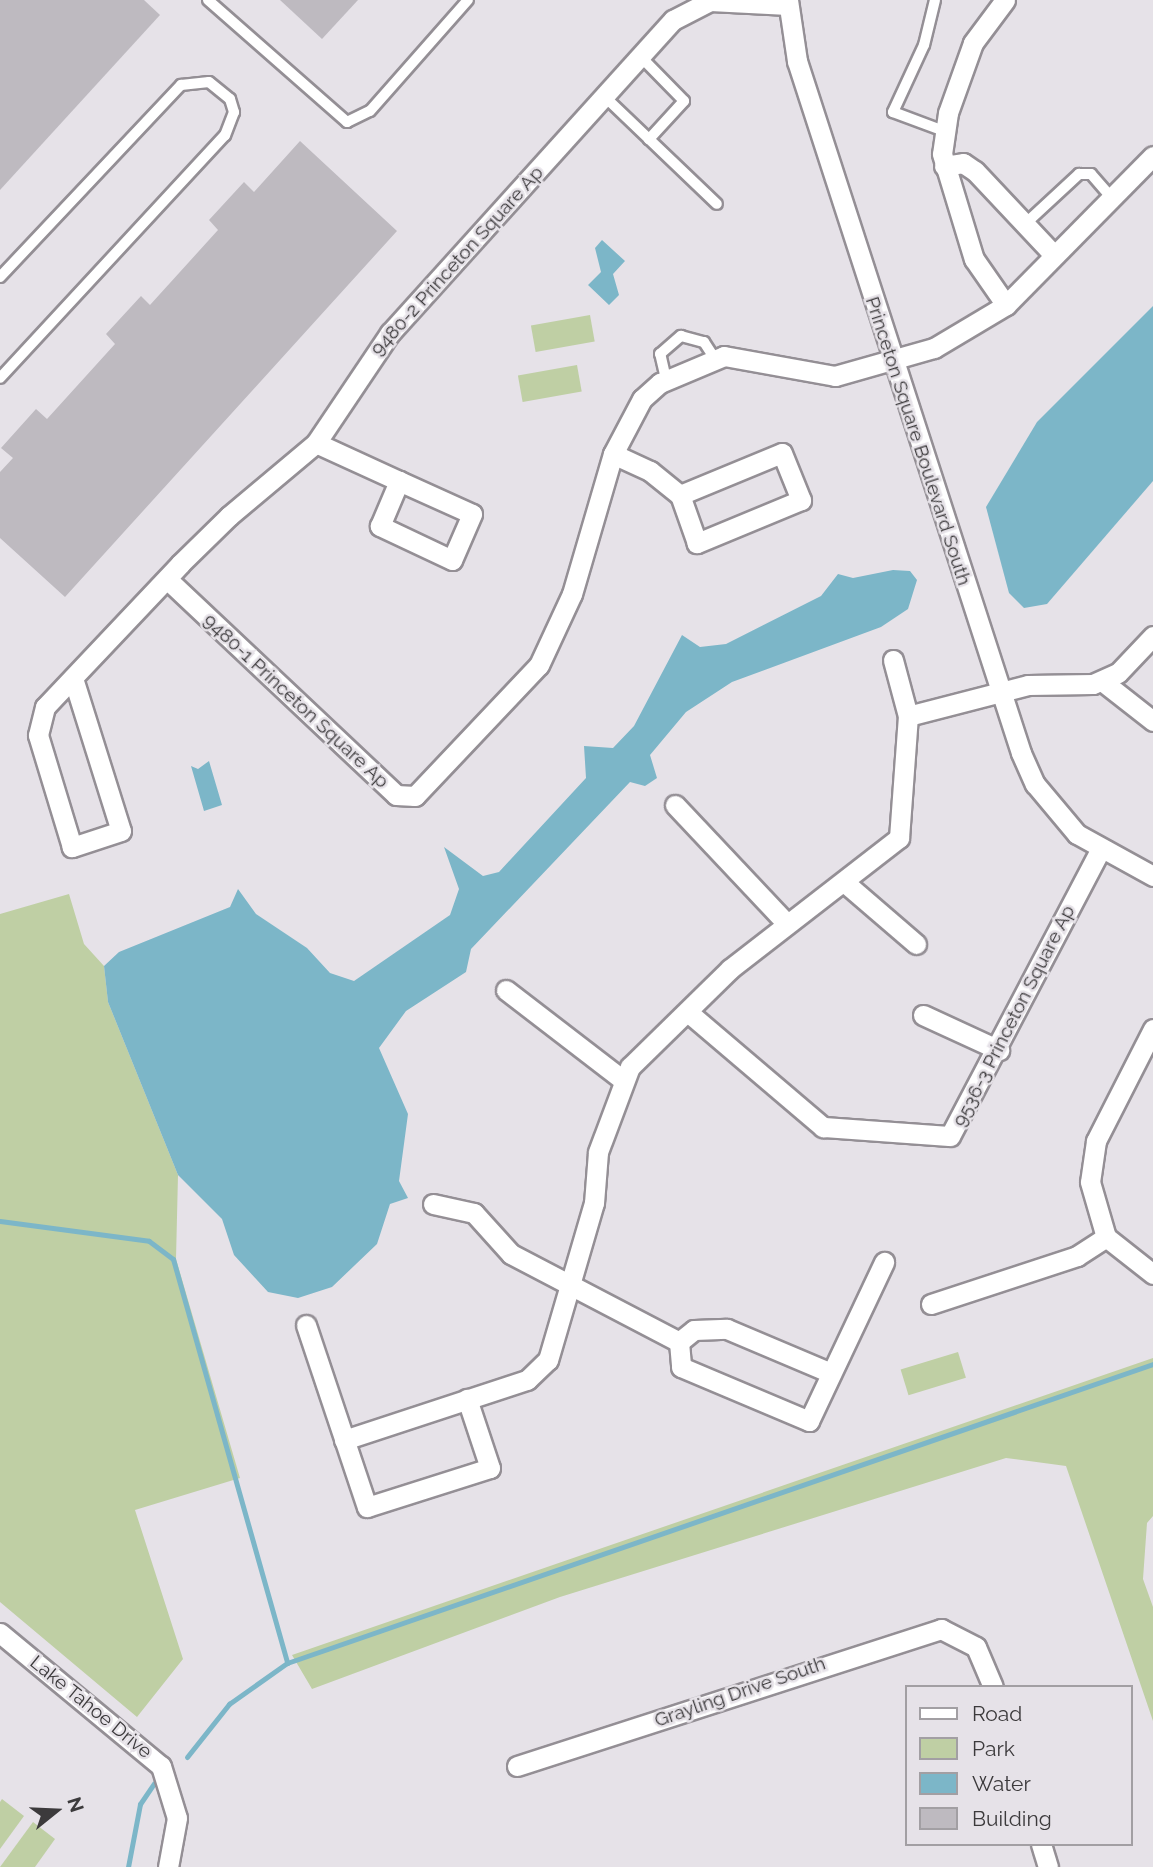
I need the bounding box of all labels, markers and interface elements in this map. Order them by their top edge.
street label: 9480-2 Princeton Square Ap [366,161,548,361]
street label: Princeton Square Boulevard South [861,294,975,588]
street label: 9480-1 Princeton Square Ap [198,609,394,793]
street label: 9536-3 Princeton Square Ap [948,901,1080,1131]
street label: Lake Tahoe Drive [25,1651,157,1763]
street label: Grayling Drive South [652,1652,828,1732]
legend [904,1685,1132,1846]
text: Road [972,1701,1022,1726]
text: Park [972,1736,1015,1761]
text: Water [972,1771,1031,1796]
north arrow [21,1776,91,1846]
text: N [63,1794,89,1815]
text: Building [972,1806,1052,1831]

